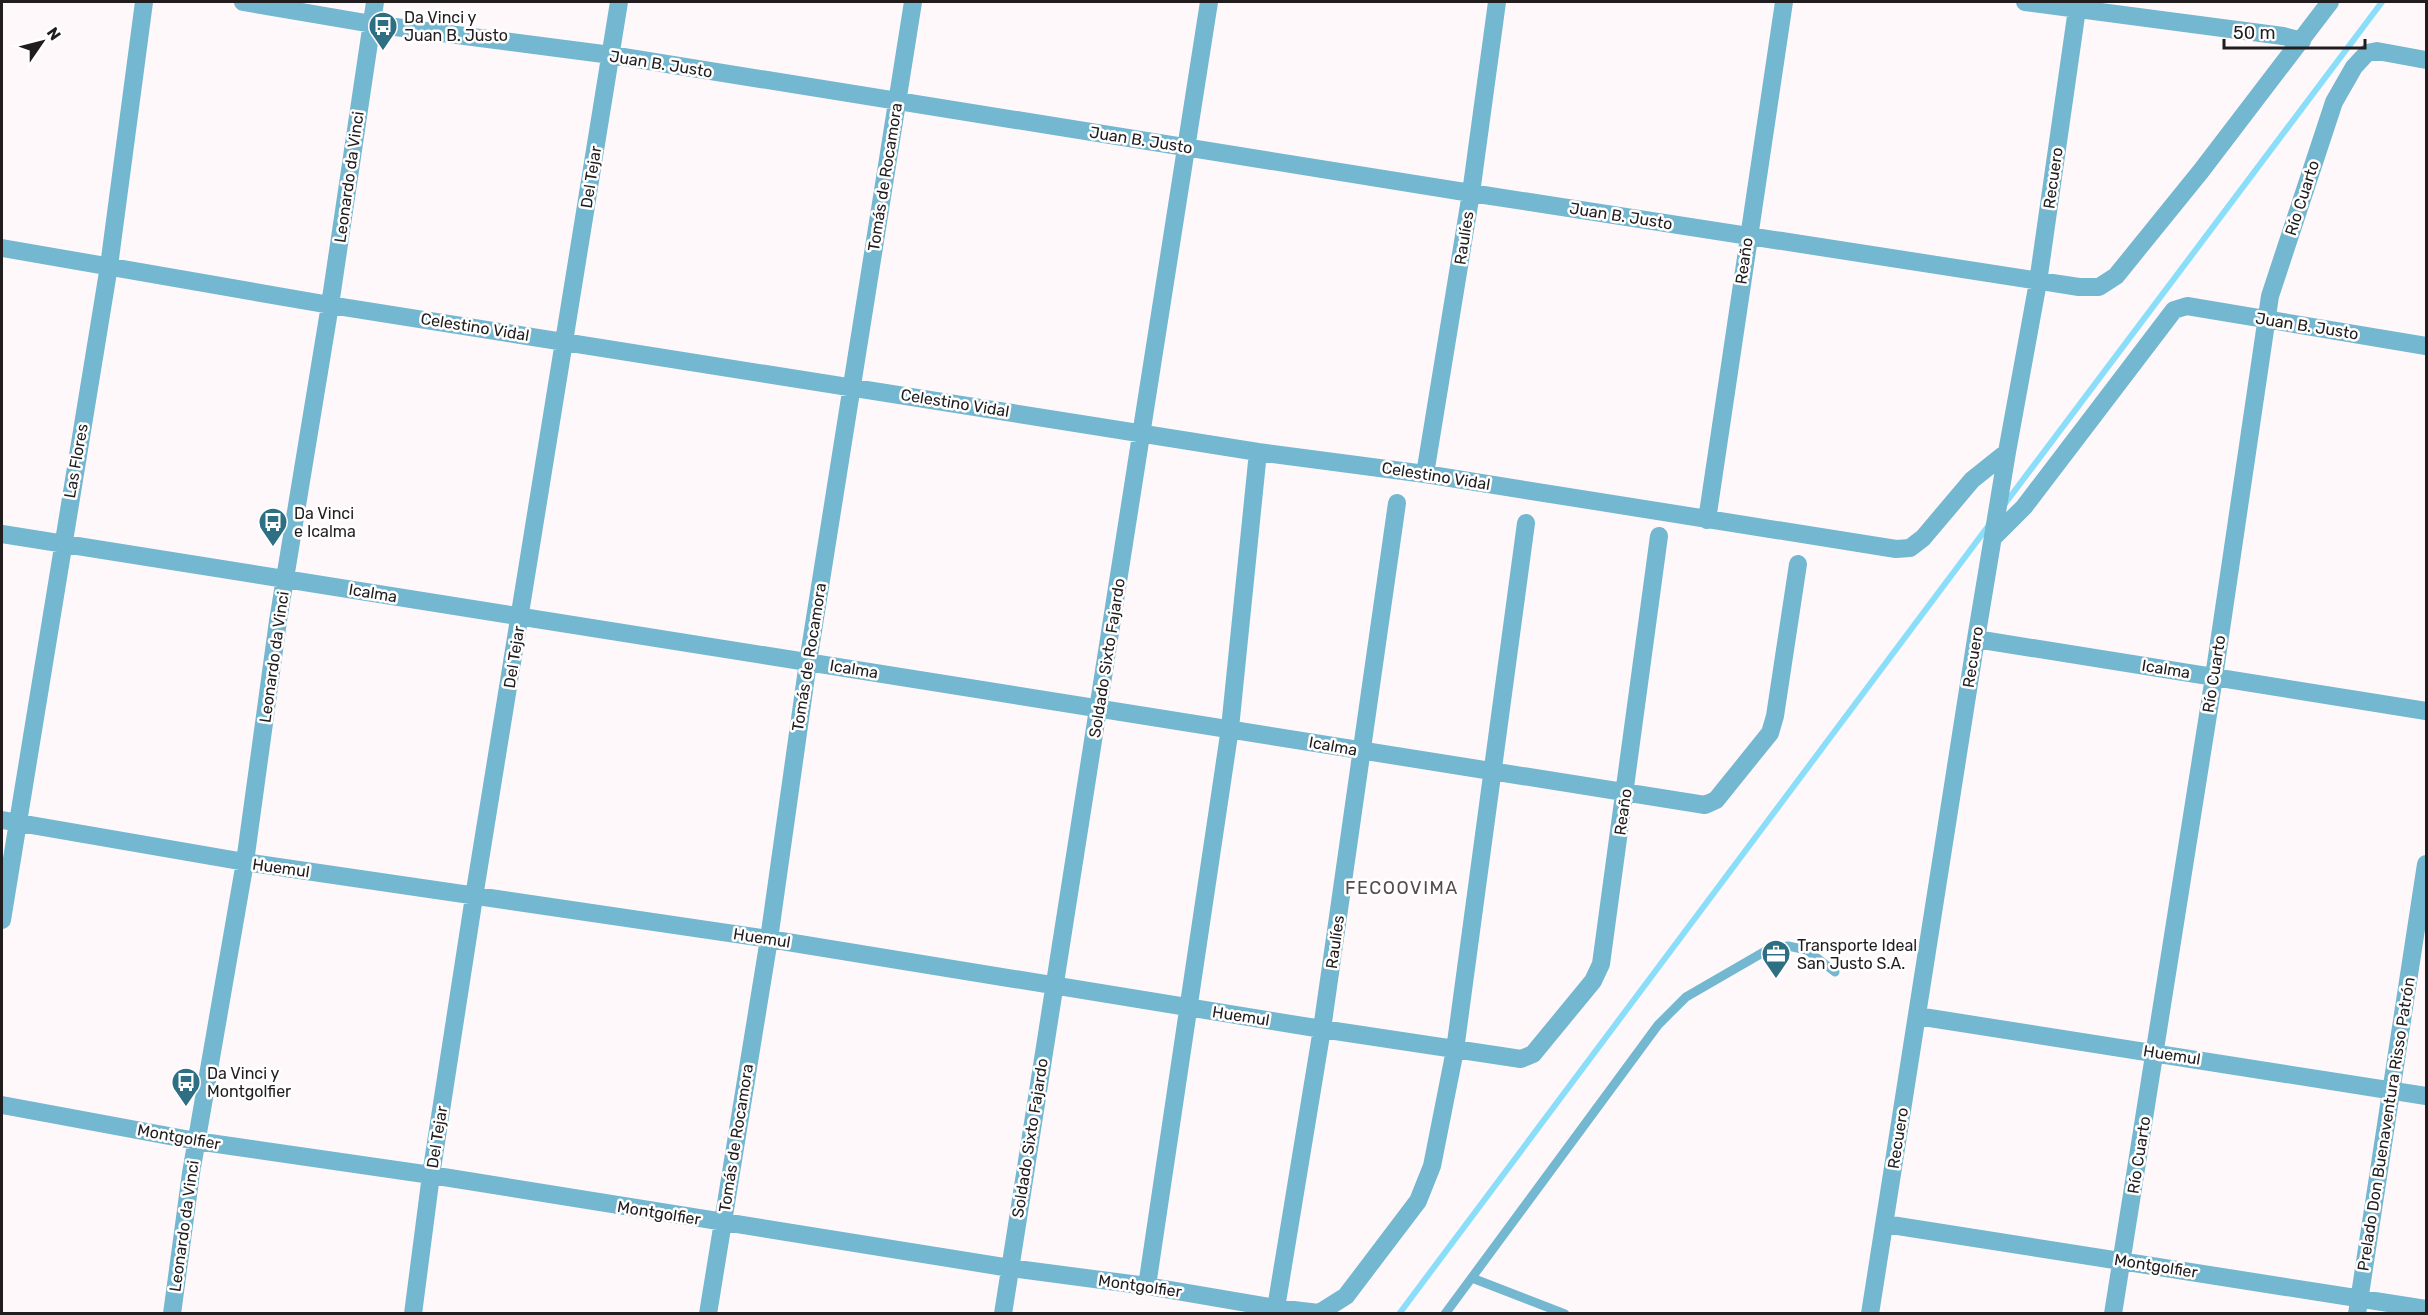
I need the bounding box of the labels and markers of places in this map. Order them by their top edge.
place label: Da Vinci y Juan B. Justo [404,8,508,45]
bus stop icon: Da Vinci y Juan B. Justo [367,10,399,52]
place label: Da Vinci e Icalma [294,504,356,541]
bus stop icon: Da Vinci e Icalma [257,506,289,548]
place label: Transporte Ideal San Justo S.A. [1797,936,1917,973]
office icon: Transporte Ideal San Justo S.A. [1760,938,1792,980]
place label: Da Vinci y Montgolfier [207,1064,291,1101]
bus stop icon: Da Vinci y Montgolfier [170,1066,202,1108]

